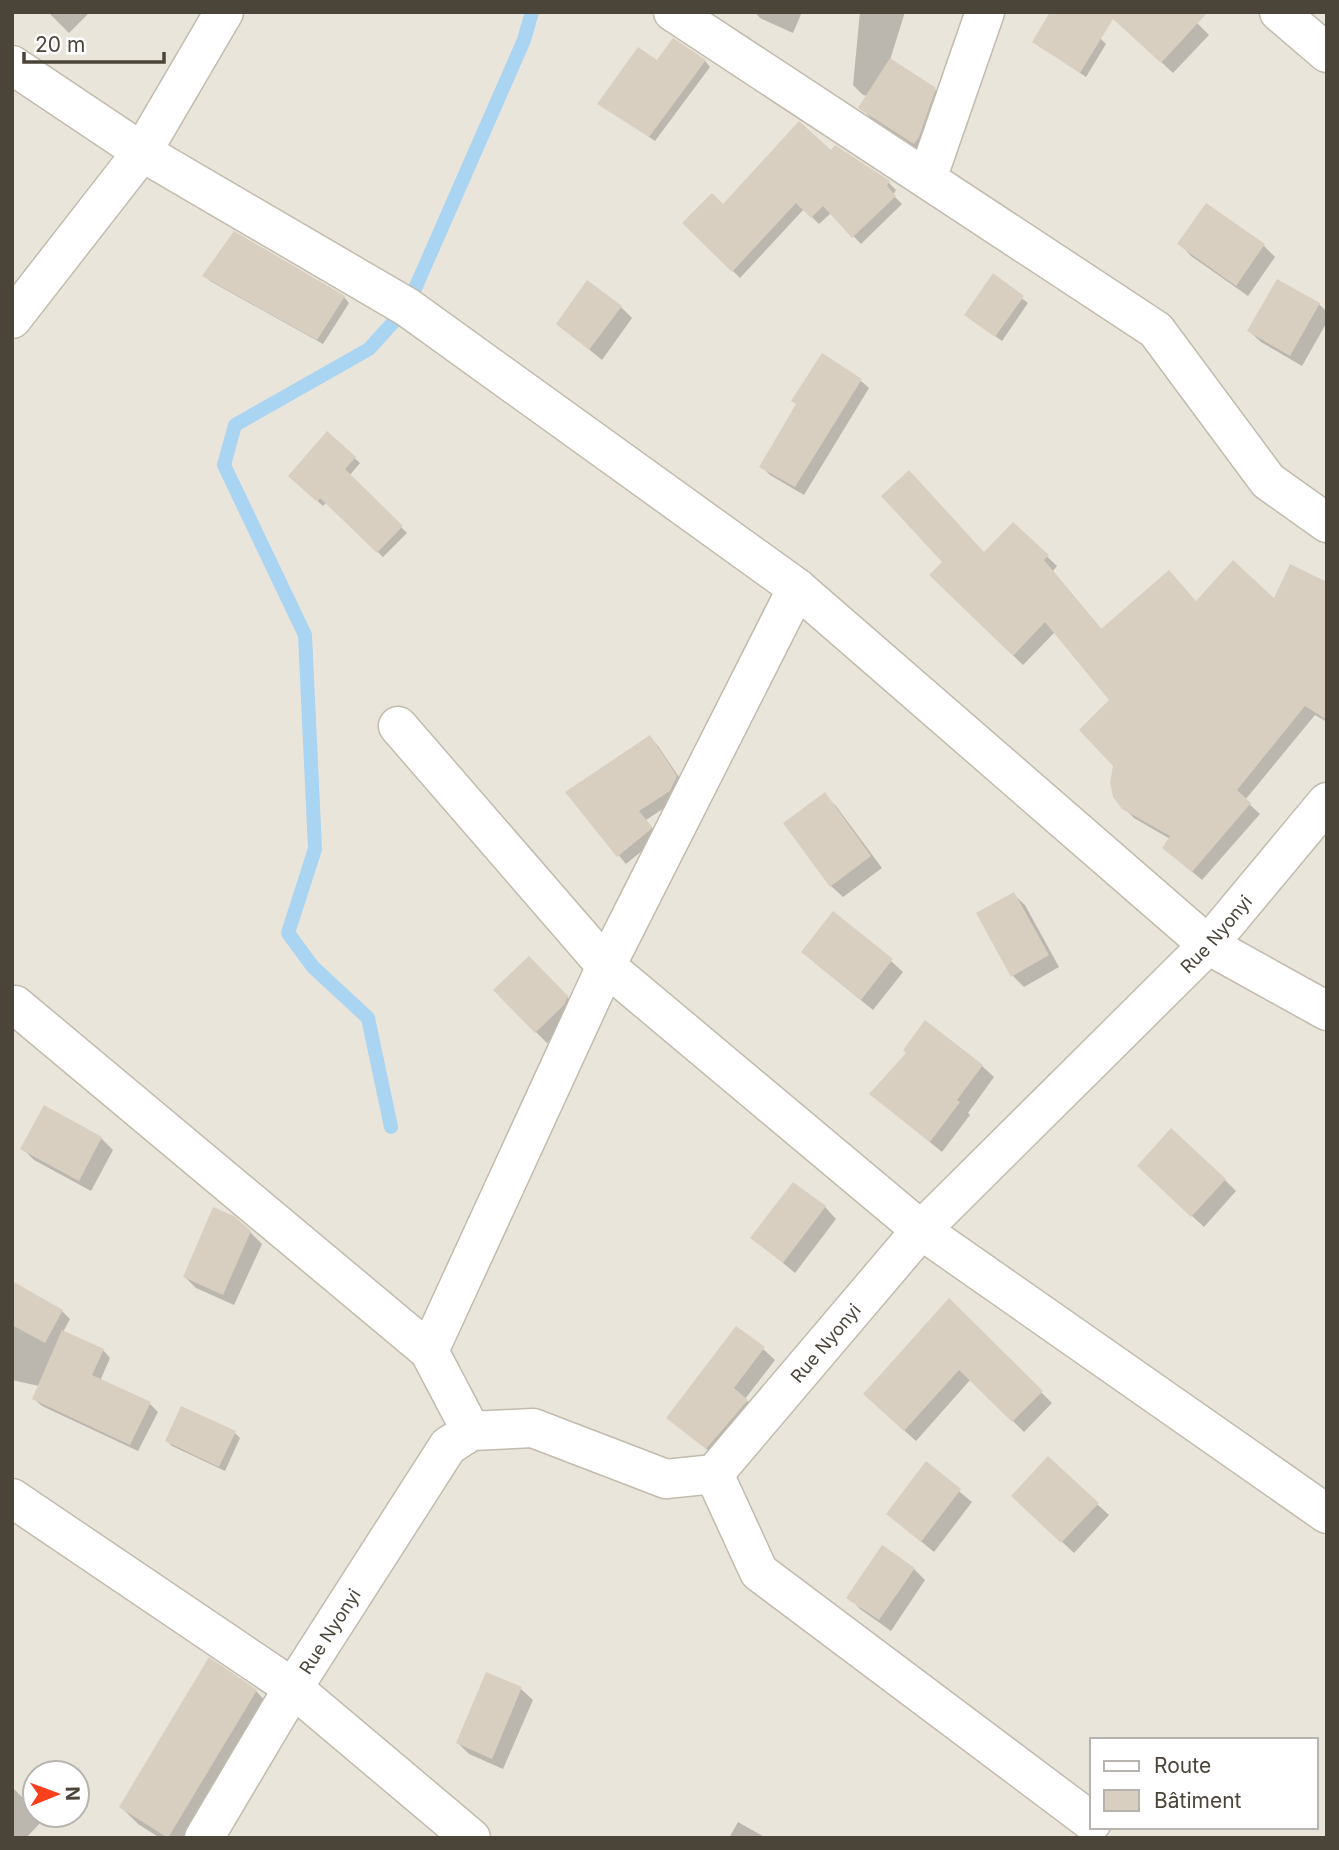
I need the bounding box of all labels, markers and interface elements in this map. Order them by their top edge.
scale bar [24,21,164,65]
text: 20 m [35,32,85,57]
street label: Rue Nyonyi [1176,891,1256,977]
street label: Rue Nyonyi [786,1299,865,1387]
street label: Rue Nyonyi [294,1585,364,1678]
legend [1090,1738,1318,1829]
text: Route [1154,1753,1211,1778]
north arrow [21,1759,91,1829]
text: N [61,1786,84,1801]
text: Bâtiment [1154,1788,1242,1813]

